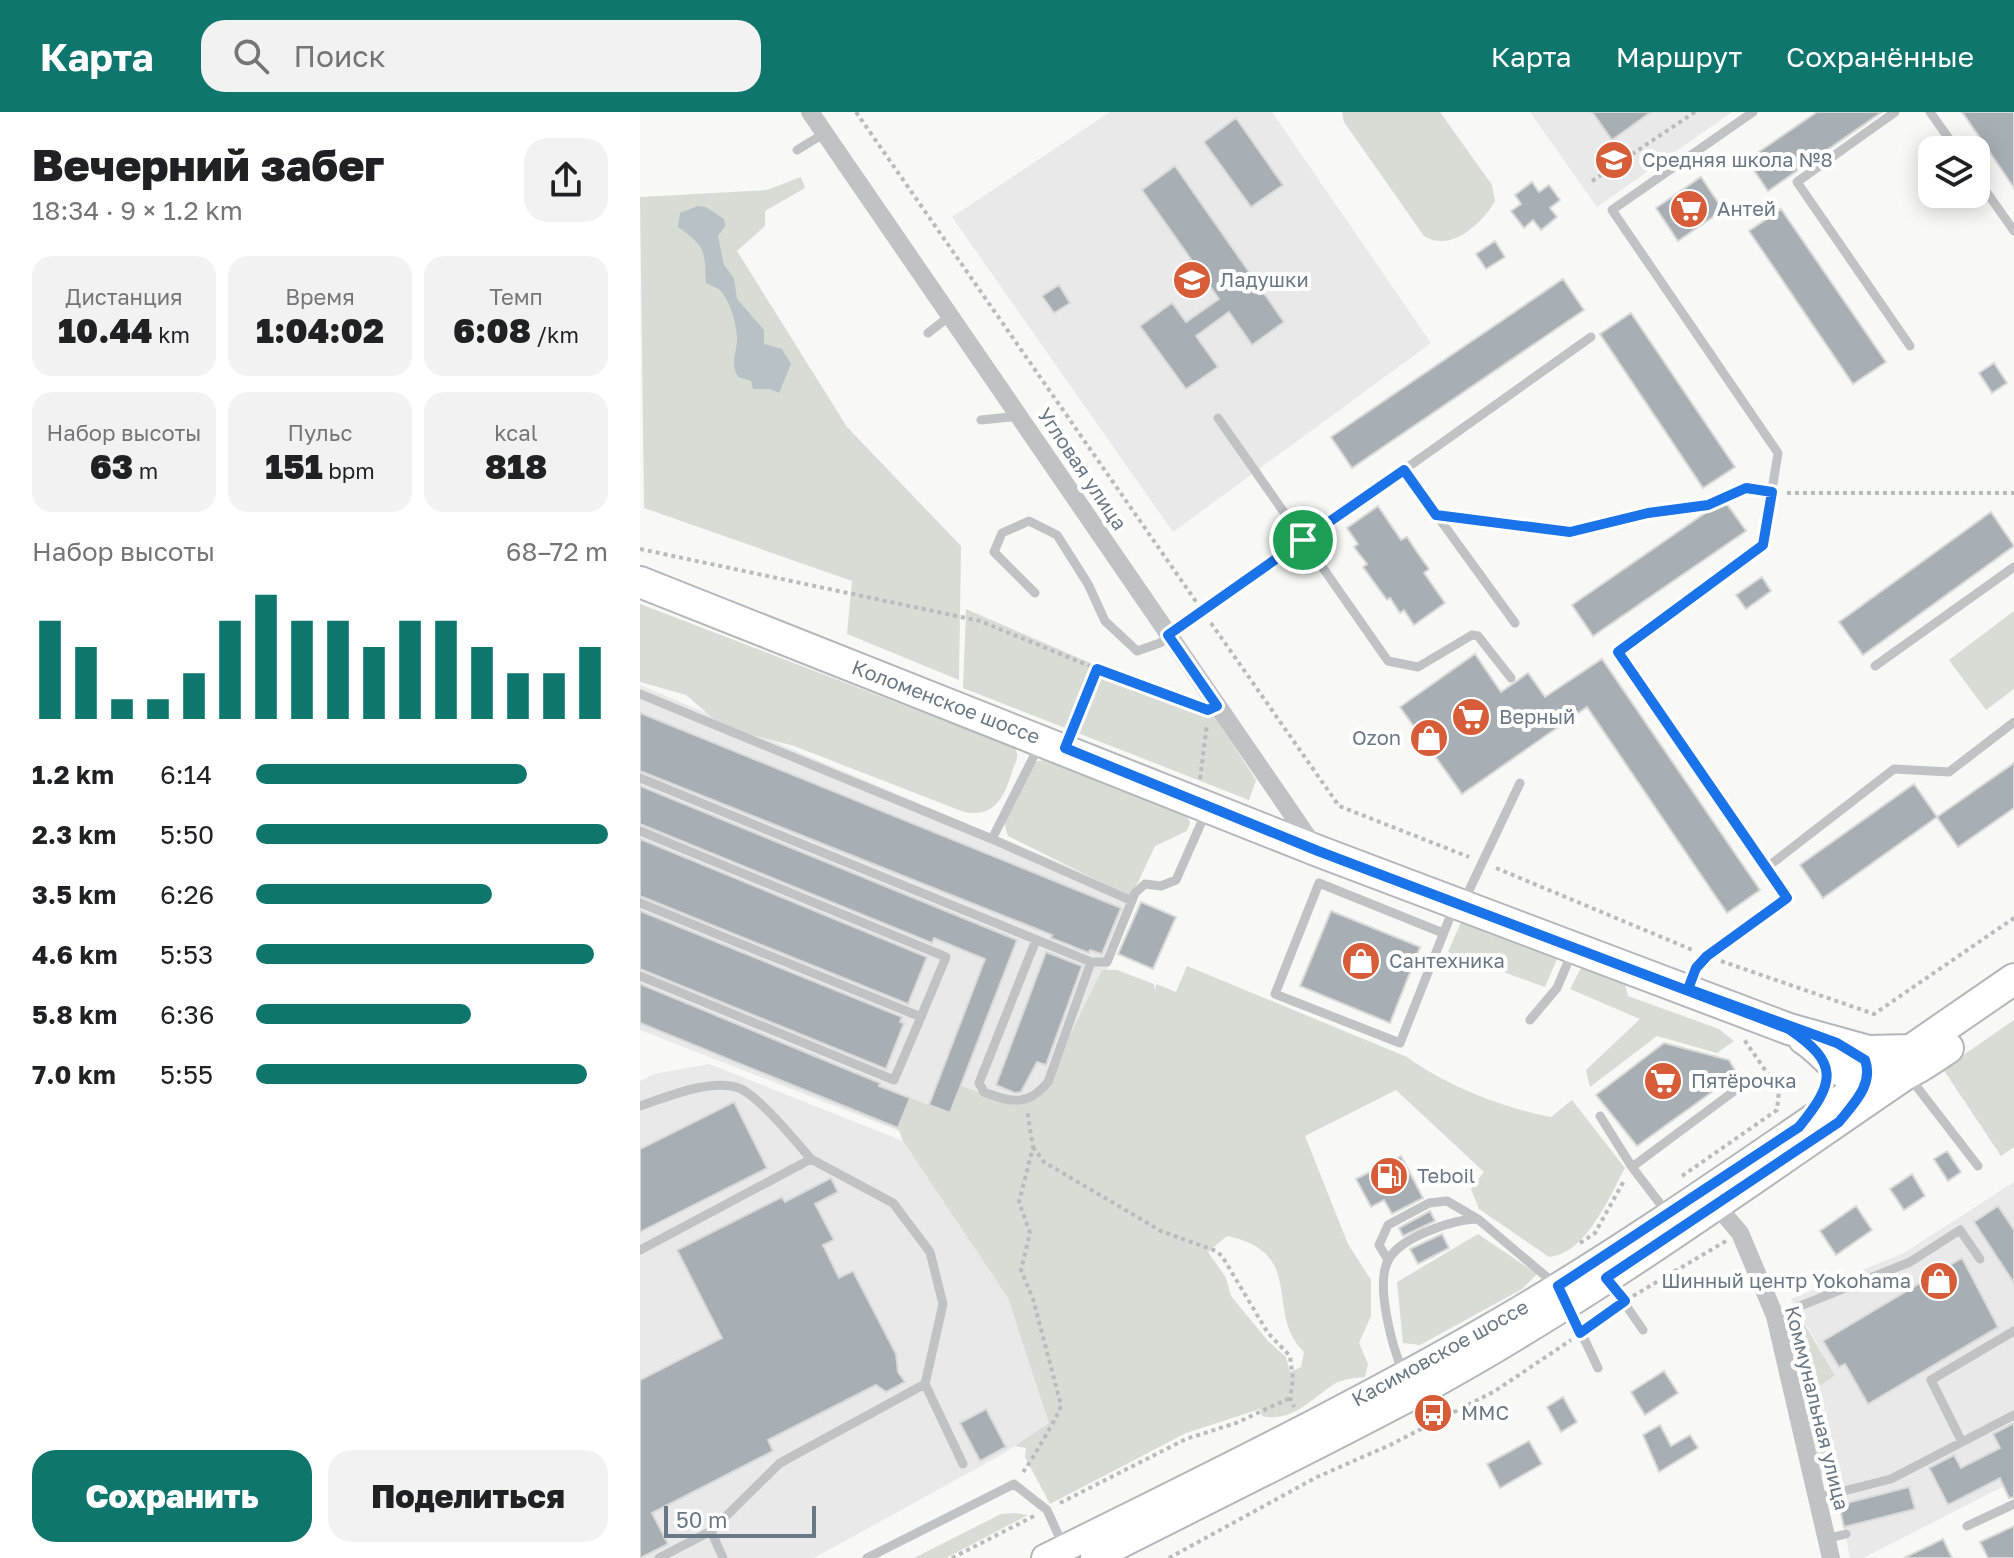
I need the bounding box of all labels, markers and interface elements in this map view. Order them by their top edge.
search box [201,20,761,92]
text: Карта [40,34,153,79]
icon: search [229,34,273,78]
text: Поиск [293,38,386,74]
text: Карта [1491,40,1572,73]
text: Маршрут [1616,40,1742,73]
text: Сохранённые [1786,40,1974,73]
map controls [1918,136,1990,208]
button: layers [1918,136,1990,208]
text: Вечерний забег [32,138,385,191]
button: share [524,138,608,222]
school or university icon: Средняя школа №8 [1593,139,1635,181]
place label: Средняя школа №8 [1642,147,1833,171]
supermarket icon: Антей [1668,188,1710,230]
text: 18:34 · 9 × 1.2 km [32,195,243,226]
place label: Антей [1717,196,1776,220]
school or university icon: Ладушки [1171,259,1213,301]
place label: Ладушки [1220,267,1309,291]
text: Дистанция [65,283,183,310]
text: Время [285,283,355,310]
text: Темп [489,283,543,310]
text: 10.44 [58,310,153,350]
text: 1:04:02 [256,310,384,350]
text: 6:08 [453,310,531,350]
text: km [153,321,190,348]
text: /km [531,321,579,348]
street label: Угловая улица [1033,403,1133,534]
text: Набор высоты [47,419,201,446]
text: Пульс [287,419,353,446]
text: kcal [494,419,538,446]
text: 63 [90,446,133,486]
text: 151 [265,446,323,486]
text: 818 [485,446,547,486]
text: m [133,457,158,484]
text: bpm [323,457,375,484]
pin [1269,506,1337,574]
icon: arrive [1281,518,1325,562]
text: Набор высоты [32,536,215,567]
text: 68–72 m [506,536,608,567]
street label: Коломенское шоссе [849,654,1044,748]
supermarket icon: Верный [1450,696,1492,738]
place label: Верный [1499,704,1575,728]
shop icon: Ozon [1408,717,1450,759]
place label: Ozon [1352,725,1401,749]
text: 1.2 km [32,759,114,790]
text: 6:14 [160,759,212,790]
text: 2.3 km [32,819,116,850]
text: 5:50 [160,819,214,850]
text: 3.5 km [32,879,116,910]
text: 6:26 [160,879,214,910]
text: 4.6 km [32,939,117,970]
text: 5:53 [160,939,213,970]
shop icon: Сантехника [1340,940,1382,982]
place label: Сантехника [1389,948,1505,972]
text: 5.8 km [32,999,117,1030]
text: 6:36 [160,999,214,1030]
text: 7.0 km [32,1059,116,1090]
text: 5:55 [160,1059,213,1090]
supermarket icon: Пятёрочка [1642,1060,1684,1102]
place label: Пятёрочка [1691,1068,1797,1092]
fuel station icon: Teboil [1368,1155,1410,1197]
place label: Teboil [1417,1163,1475,1187]
shop icon: Шинный центр Yokohama [1918,1260,1960,1302]
place label: Шинный центр Yokohama [1661,1268,1911,1292]
street label: Касимовское шоссе [1347,1294,1532,1411]
street label: Коммунальная улица [1781,1303,1855,1512]
bus stop icon: ММС [1412,1392,1454,1434]
place label: ММС [1461,1400,1509,1424]
button: Сохранить [32,1450,312,1542]
button: Поделиться [328,1450,608,1542]
scale bar [664,1502,816,1538]
text: 50 m [676,1506,727,1533]

